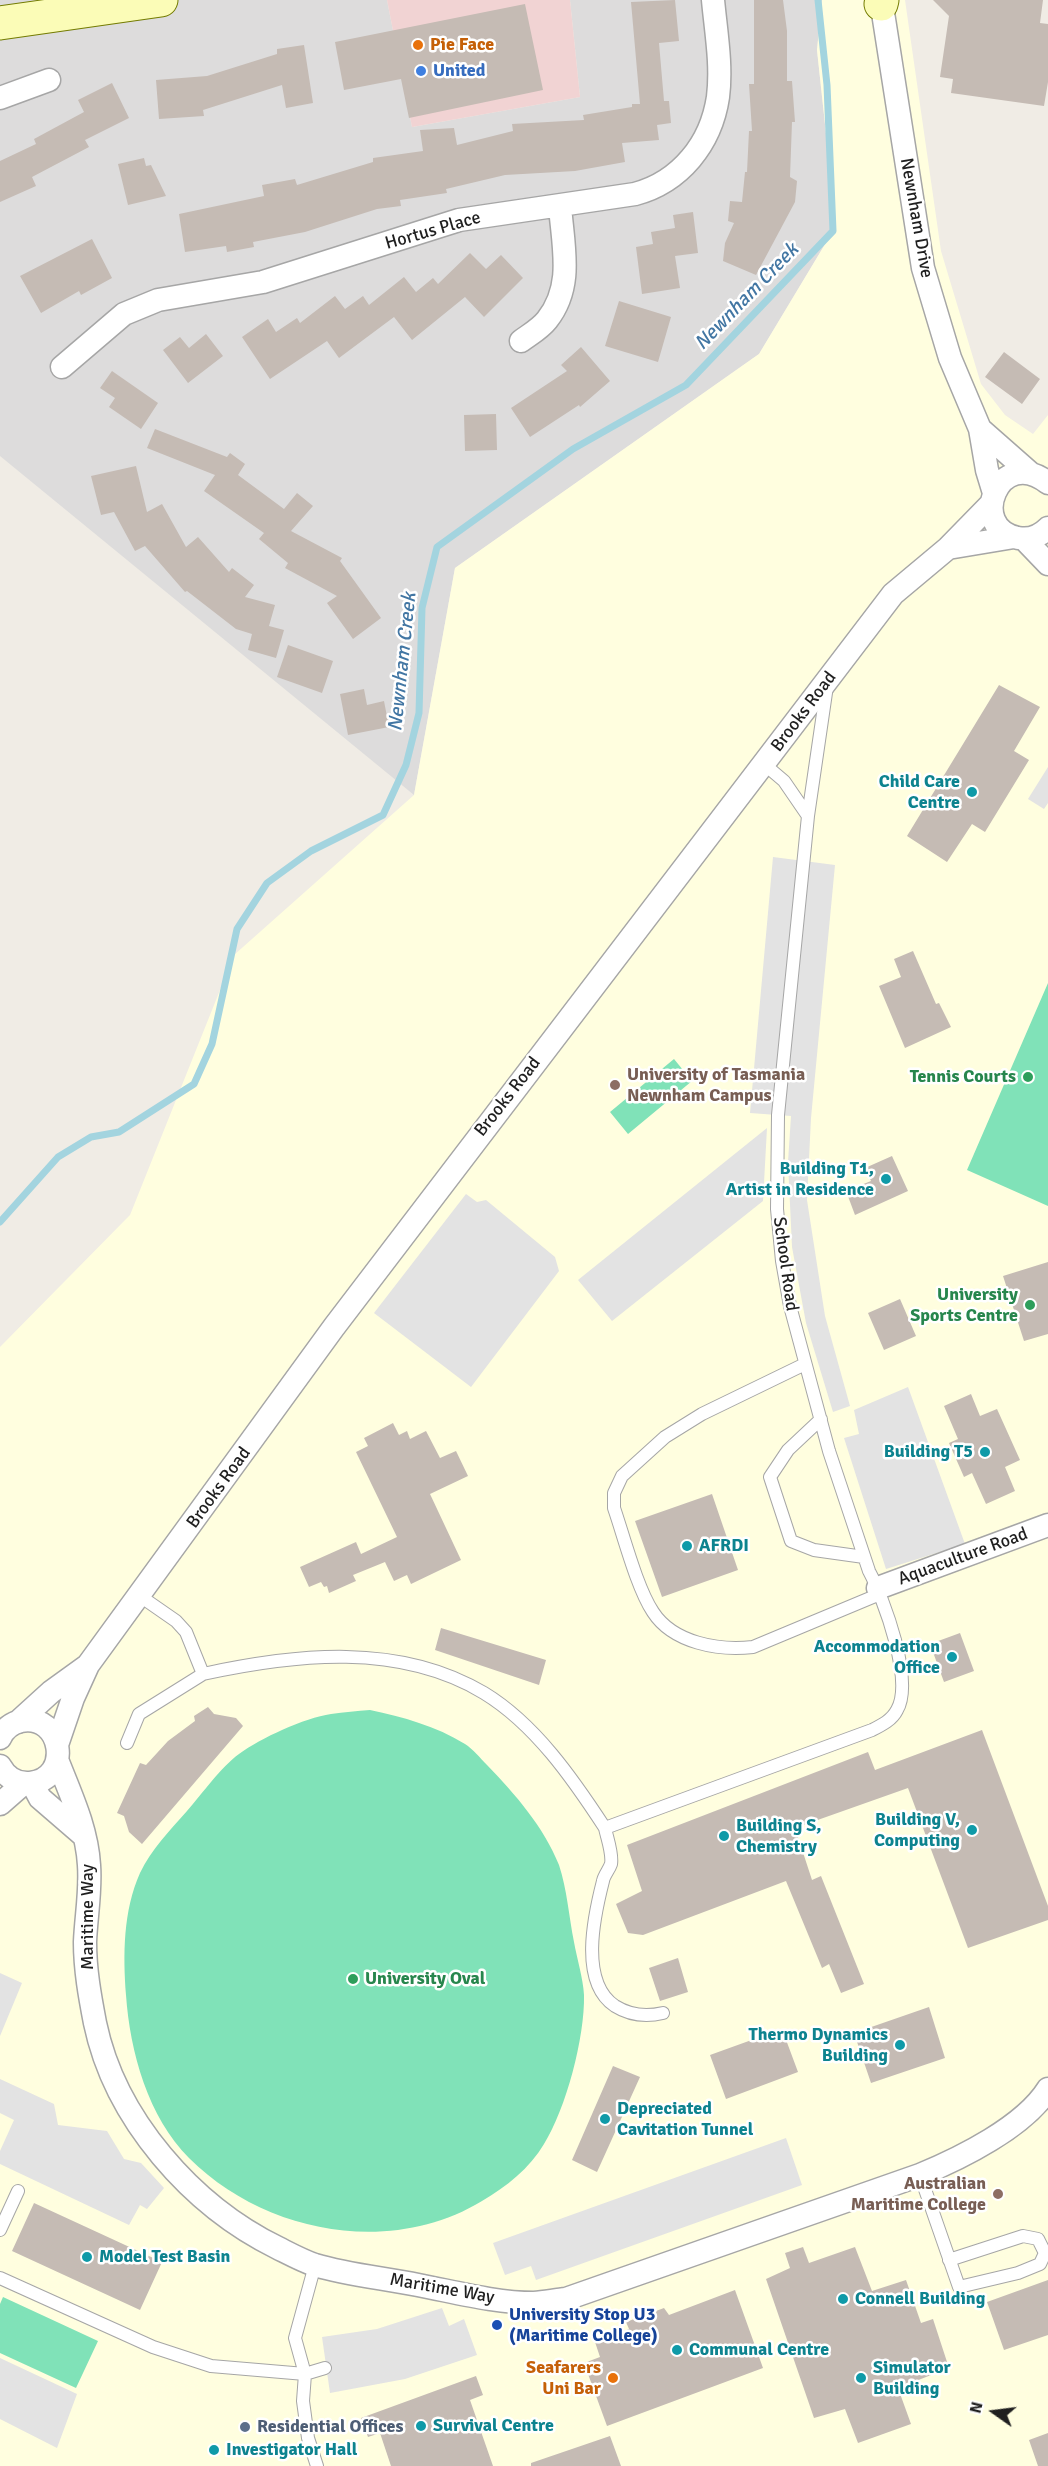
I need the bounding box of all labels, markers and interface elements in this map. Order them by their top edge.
place label: Pie Face [430,34,494,56]
marker: Pie Face [411,38,425,52]
place label: United [433,60,485,82]
marker: United [414,64,428,78]
street label: Newnham Drive [895,156,937,280]
street label: Hortus Place [383,207,483,255]
water label: Newnham Creek [690,239,804,355]
water label: Newnham Creek [384,592,422,732]
street label: Brooks Road [767,668,841,756]
place label: Child Care Centre [879,771,960,814]
marker: Child Care Centre [965,785,979,799]
street label: Brooks Road [470,1053,546,1141]
place label: University of Tasmania Newnham Campus [627,1064,805,1106]
place label: Tennis Courts [910,1066,1016,1088]
marker: Tennis Courts [1021,1070,1035,1084]
marker: University of Tasmania Newnham Campus [608,1078,622,1092]
place label: Building T1, Artist in Residence [726,1158,874,1200]
marker: Building T1, Artist in Residence [879,1172,893,1186]
street label: School Road [768,1216,802,1312]
place label: University Sports Centre [910,1284,1018,1326]
marker: University Sports Centre [1023,1298,1037,1312]
place label: Building T5 [884,1441,973,1463]
street label: Brooks Road [182,1443,256,1533]
marker: Building T5 [978,1445,992,1459]
street label: Aquaculture Road [895,1524,1031,1590]
place label: AFRDI [699,1535,749,1557]
marker: AFRDI [680,1539,694,1553]
place label: Accommodation Office [814,1636,940,1678]
marker: Accommodation Office [945,1650,959,1664]
place label: Building V, Computing [874,1809,960,1852]
place label: Building S, Chemistry [736,1815,822,1858]
marker: Building V, Computing [965,1823,979,1837]
marker: Building S, Chemistry [717,1829,731,1843]
street label: Maritime Way [77,1864,99,1970]
place label: University Oval [365,1968,485,1990]
marker: University Oval [346,1972,360,1986]
place label: Thermo Dynamics Building [749,2024,888,2066]
marker: Thermo Dynamics Building [893,2038,907,2052]
place label: Depreciated Cavitation Tunnel [617,2098,753,2140]
marker: Depreciated Cavitation Tunnel [598,2112,612,2126]
place label: Australian Maritime College [851,2173,986,2216]
marker: Australian Maritime College [991,2187,1005,2201]
place label: Model Test Basin [99,2246,230,2268]
marker: Model Test Basin [80,2250,94,2264]
street label: Maritime Way [388,2269,496,2309]
place label: Connell Building [855,2288,985,2310]
marker: Connell Building [836,2292,850,2306]
place label: University Stop U3 (Maritime College) [509,2304,658,2346]
marker: University Stop U3 (Maritime College) [490,2318,504,2332]
place label: Communal Centre [689,2339,829,2361]
marker: Communal Centre [670,2343,684,2357]
place label: Seafarers Uni Bar [526,2357,601,2400]
place label: Simulator Building [873,2357,951,2400]
marker: Seafarers Uni Bar [606,2371,620,2385]
marker: Simulator Building [854,2371,868,2385]
north arrow [964,2382,1024,2442]
text: N [965,2400,988,2415]
place label: Survival Centre [433,2415,554,2437]
place label: Residential Offices [257,2416,403,2438]
marker: Survival Centre [414,2419,428,2433]
marker: Residential Offices [238,2420,252,2434]
place label: Investigator Hall [226,2439,357,2461]
marker: Investigator Hall [207,2443,221,2457]

